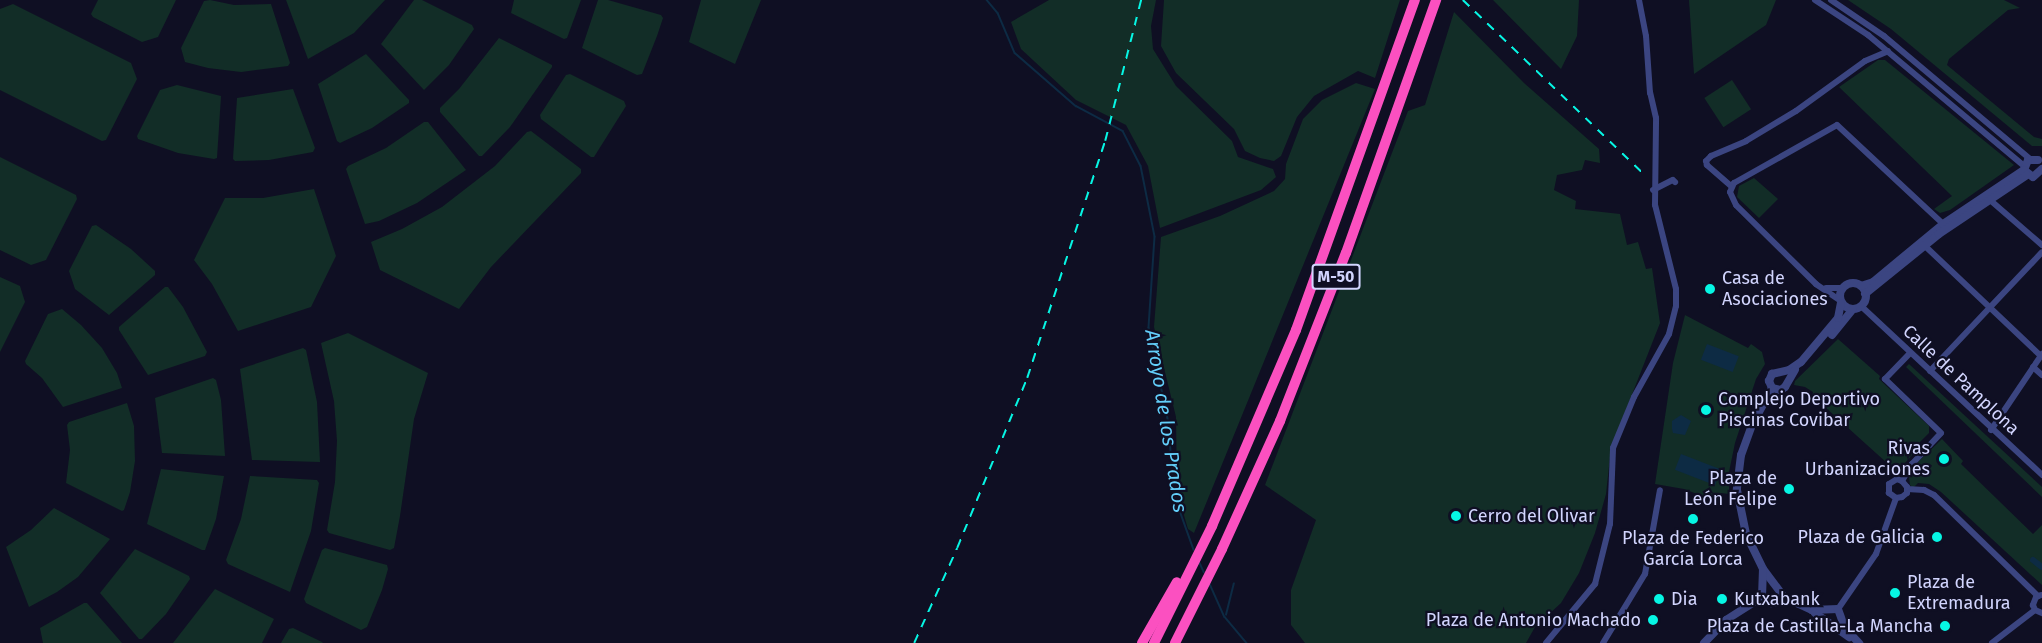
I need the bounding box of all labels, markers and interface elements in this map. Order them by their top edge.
road number: M-50 [1310,264,1362,290]
place label: Casa de Asociaciones [1722,268,1828,310]
marker: Casa de Asociaciones [1703,282,1717,296]
street label: Calle de Pamplona [1898,321,2024,439]
water label: Arroyo de los Prados [1140,328,1192,514]
place label: Complejo Deportivo Piscinas Covibar [1718,389,1880,432]
marker: Complejo Deportivo Piscinas Covibar [1699,403,1713,417]
place label: Rivas Urbanizaciones [1805,438,1930,480]
marker: Rivas Urbanizaciones [1935,450,1953,468]
place label: Plaza de León Felipe [1684,468,1777,510]
marker: Plaza de León Felipe [1782,482,1796,496]
place label: Cerro del Olivar [1468,505,1595,527]
marker: Cerro del Olivar [1449,509,1463,523]
marker: Plaza de Federico García Lorca [1686,512,1700,526]
place label: Plaza de Galicia [1797,526,1925,548]
place label: Plaza de Federico García Lorca [1622,528,1764,570]
marker: Plaza de Galicia [1930,530,1944,544]
place label: Plaza de Extremadura [1907,572,2011,614]
marker: Plaza de Extremadura [1888,586,1902,600]
place label: Dia [1671,588,1697,610]
place label: Kutxabank [1734,588,1820,610]
marker: Dia [1652,592,1666,606]
marker: Kutxabank [1715,592,1729,606]
place label: Plaza de Antonio Machado [1426,609,1641,631]
marker: Plaza de Antonio Machado [1646,613,1660,627]
place label: Plaza de Castilla-La Mancha [1707,615,1933,637]
marker: Plaza de Castilla-La Mancha [1938,619,1952,633]

